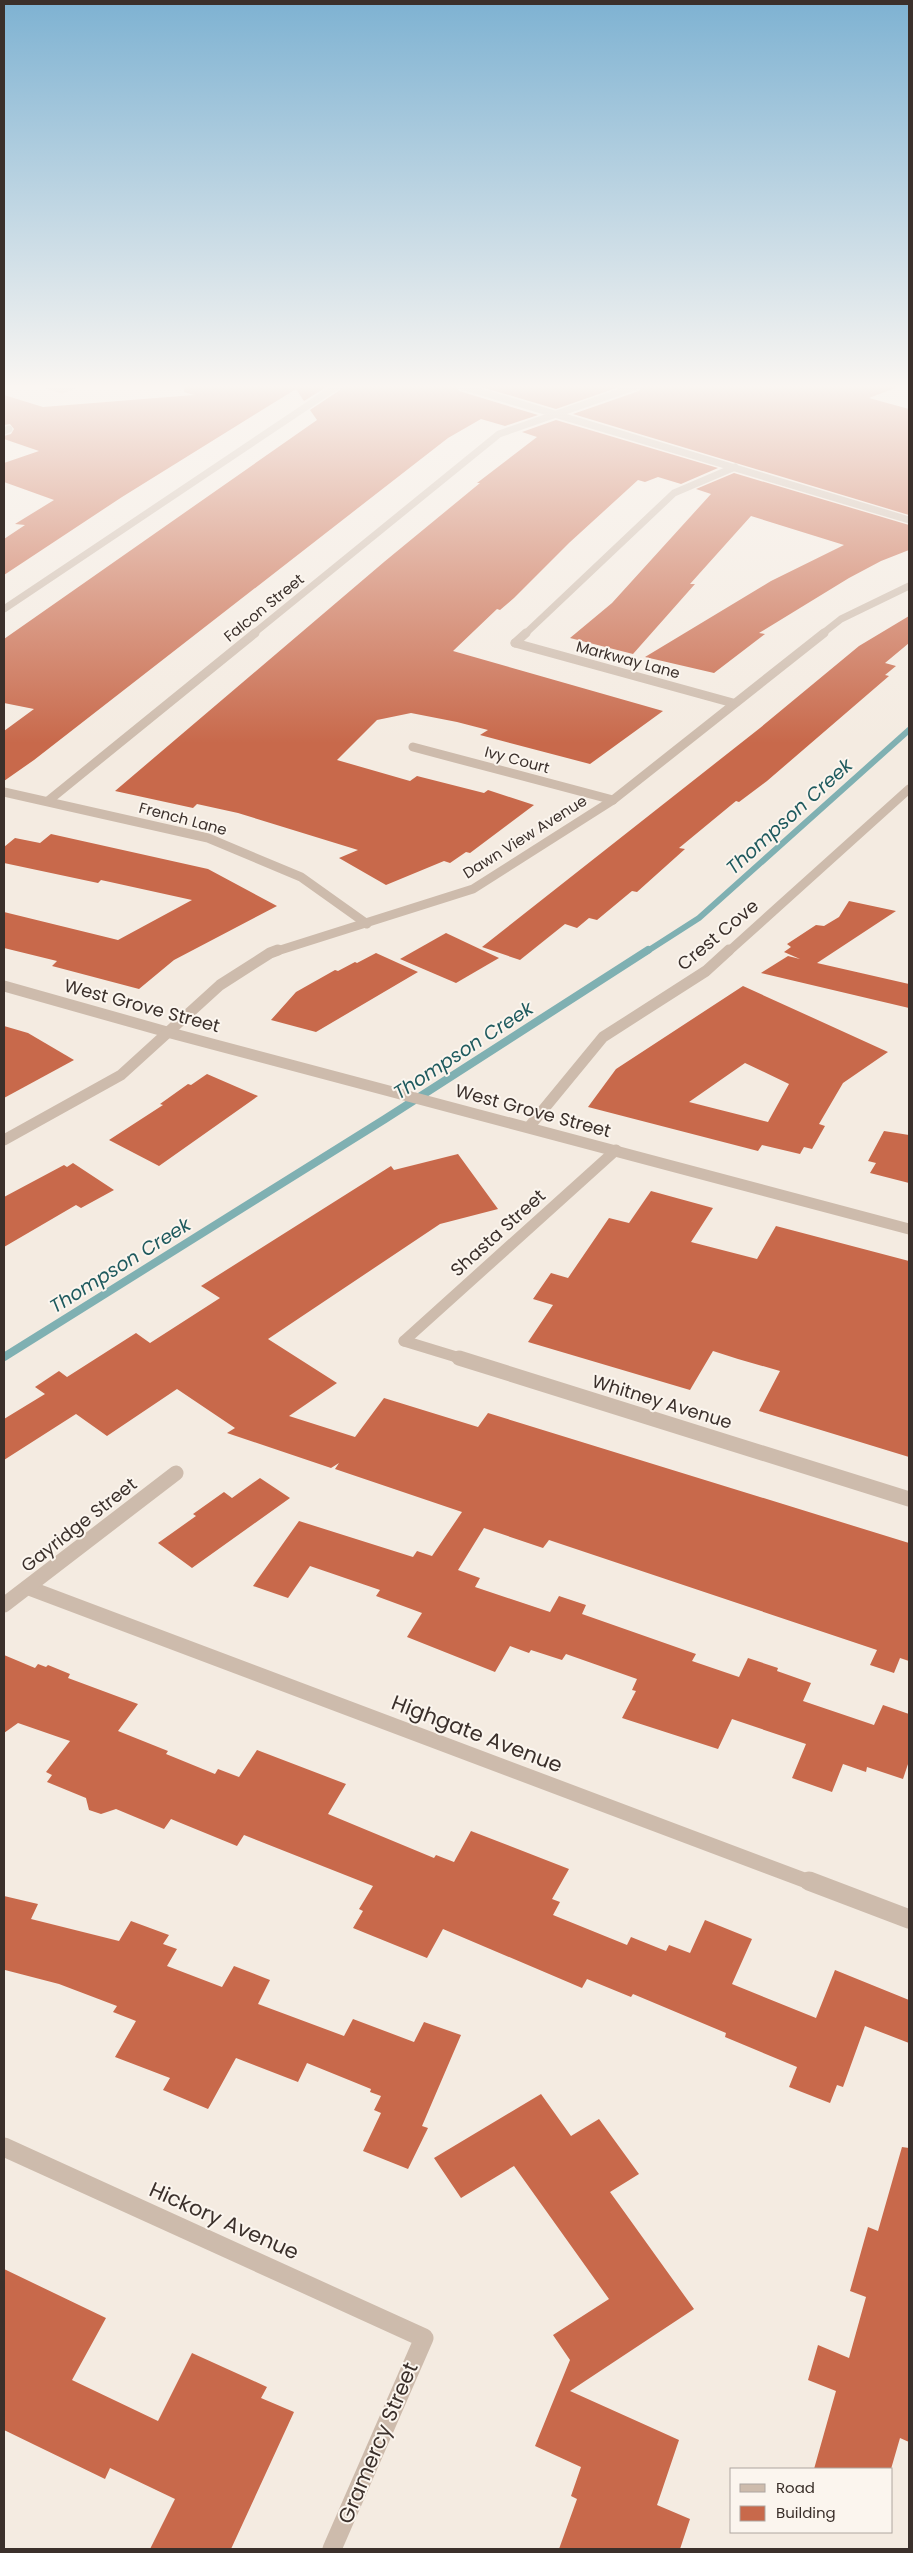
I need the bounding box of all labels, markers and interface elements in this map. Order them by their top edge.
street label: Falcon Street [219,569,308,646]
street label: Markway Lane [574,636,682,683]
street label: Ivy Court [482,741,552,778]
water label: Thompson Creek [720,751,859,881]
street label: Dawn View Avenue [459,790,591,883]
street label: French Lane [137,797,229,840]
street label: Crest Cove [672,893,764,976]
street label: West Grove Street [61,973,223,1038]
water label: Thompson Creek [388,994,540,1106]
street label: West Grove Street [452,1078,614,1143]
street label: Shasta Street [445,1183,551,1282]
water label: Thompson Creek [44,1210,197,1320]
street label: Whitney Avenue [589,1368,735,1435]
street label: Gayridge Street [16,1472,142,1578]
street label: Highgate Avenue [388,1688,567,1779]
street label: Hickory Avenue [145,2175,304,2266]
street label: Gramercy Street [330,2358,425,2528]
legend [730,2468,893,2533]
text: Road [776,2477,815,2498]
text: Building [776,2502,836,2523]

